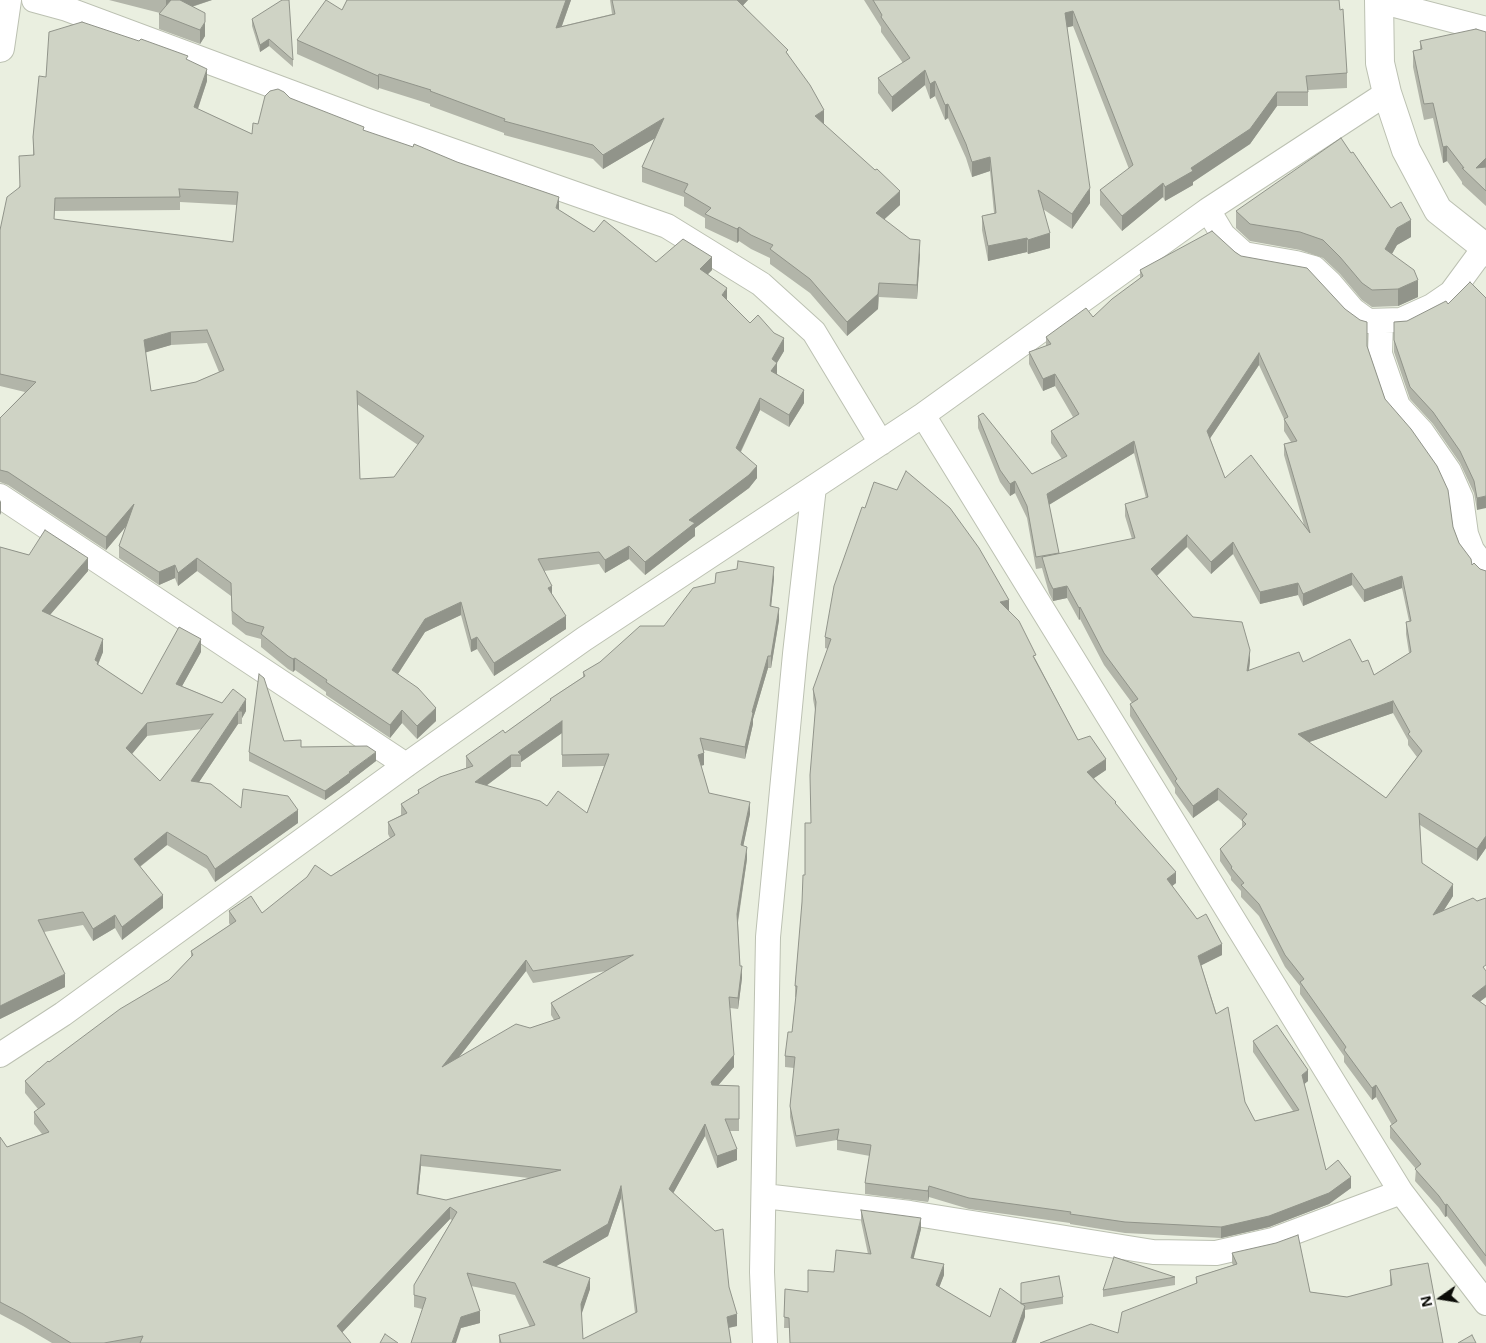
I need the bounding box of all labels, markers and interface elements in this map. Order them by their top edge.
north arrow [1416,1273,1466,1323]
text: N [1415,1294,1436,1309]

